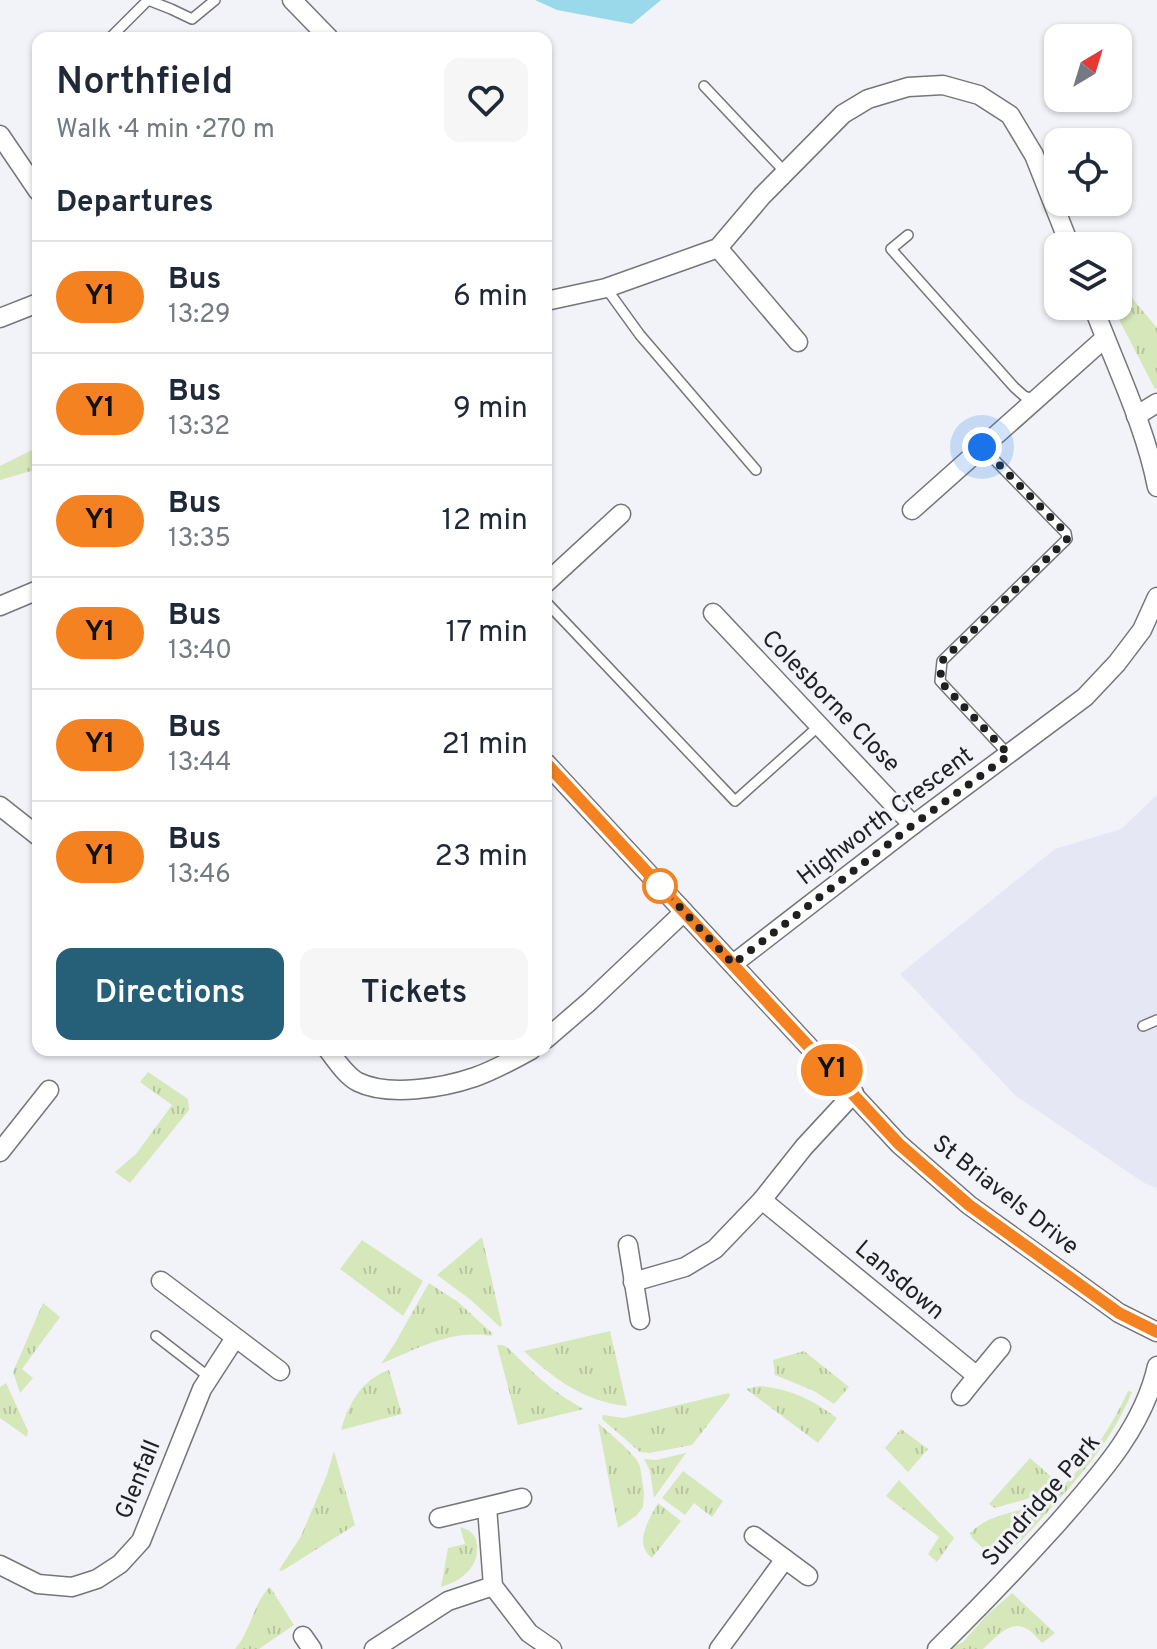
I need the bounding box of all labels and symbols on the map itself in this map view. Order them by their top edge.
north arrow [1044,24,1132,112]
your location [962,427,1002,467]
street label: Colesborne Close [754,624,906,780]
street label: Highworth Crescent [792,741,980,893]
unlabelled marker [643,869,677,903]
line badge: Y1 [796,1044,868,1096]
street label: St Briavels Drive [926,1129,1084,1263]
street label: Lansdown [848,1235,950,1327]
street label: Sundridge Park [976,1429,1108,1573]
street label: Glenfall [110,1436,168,1524]

